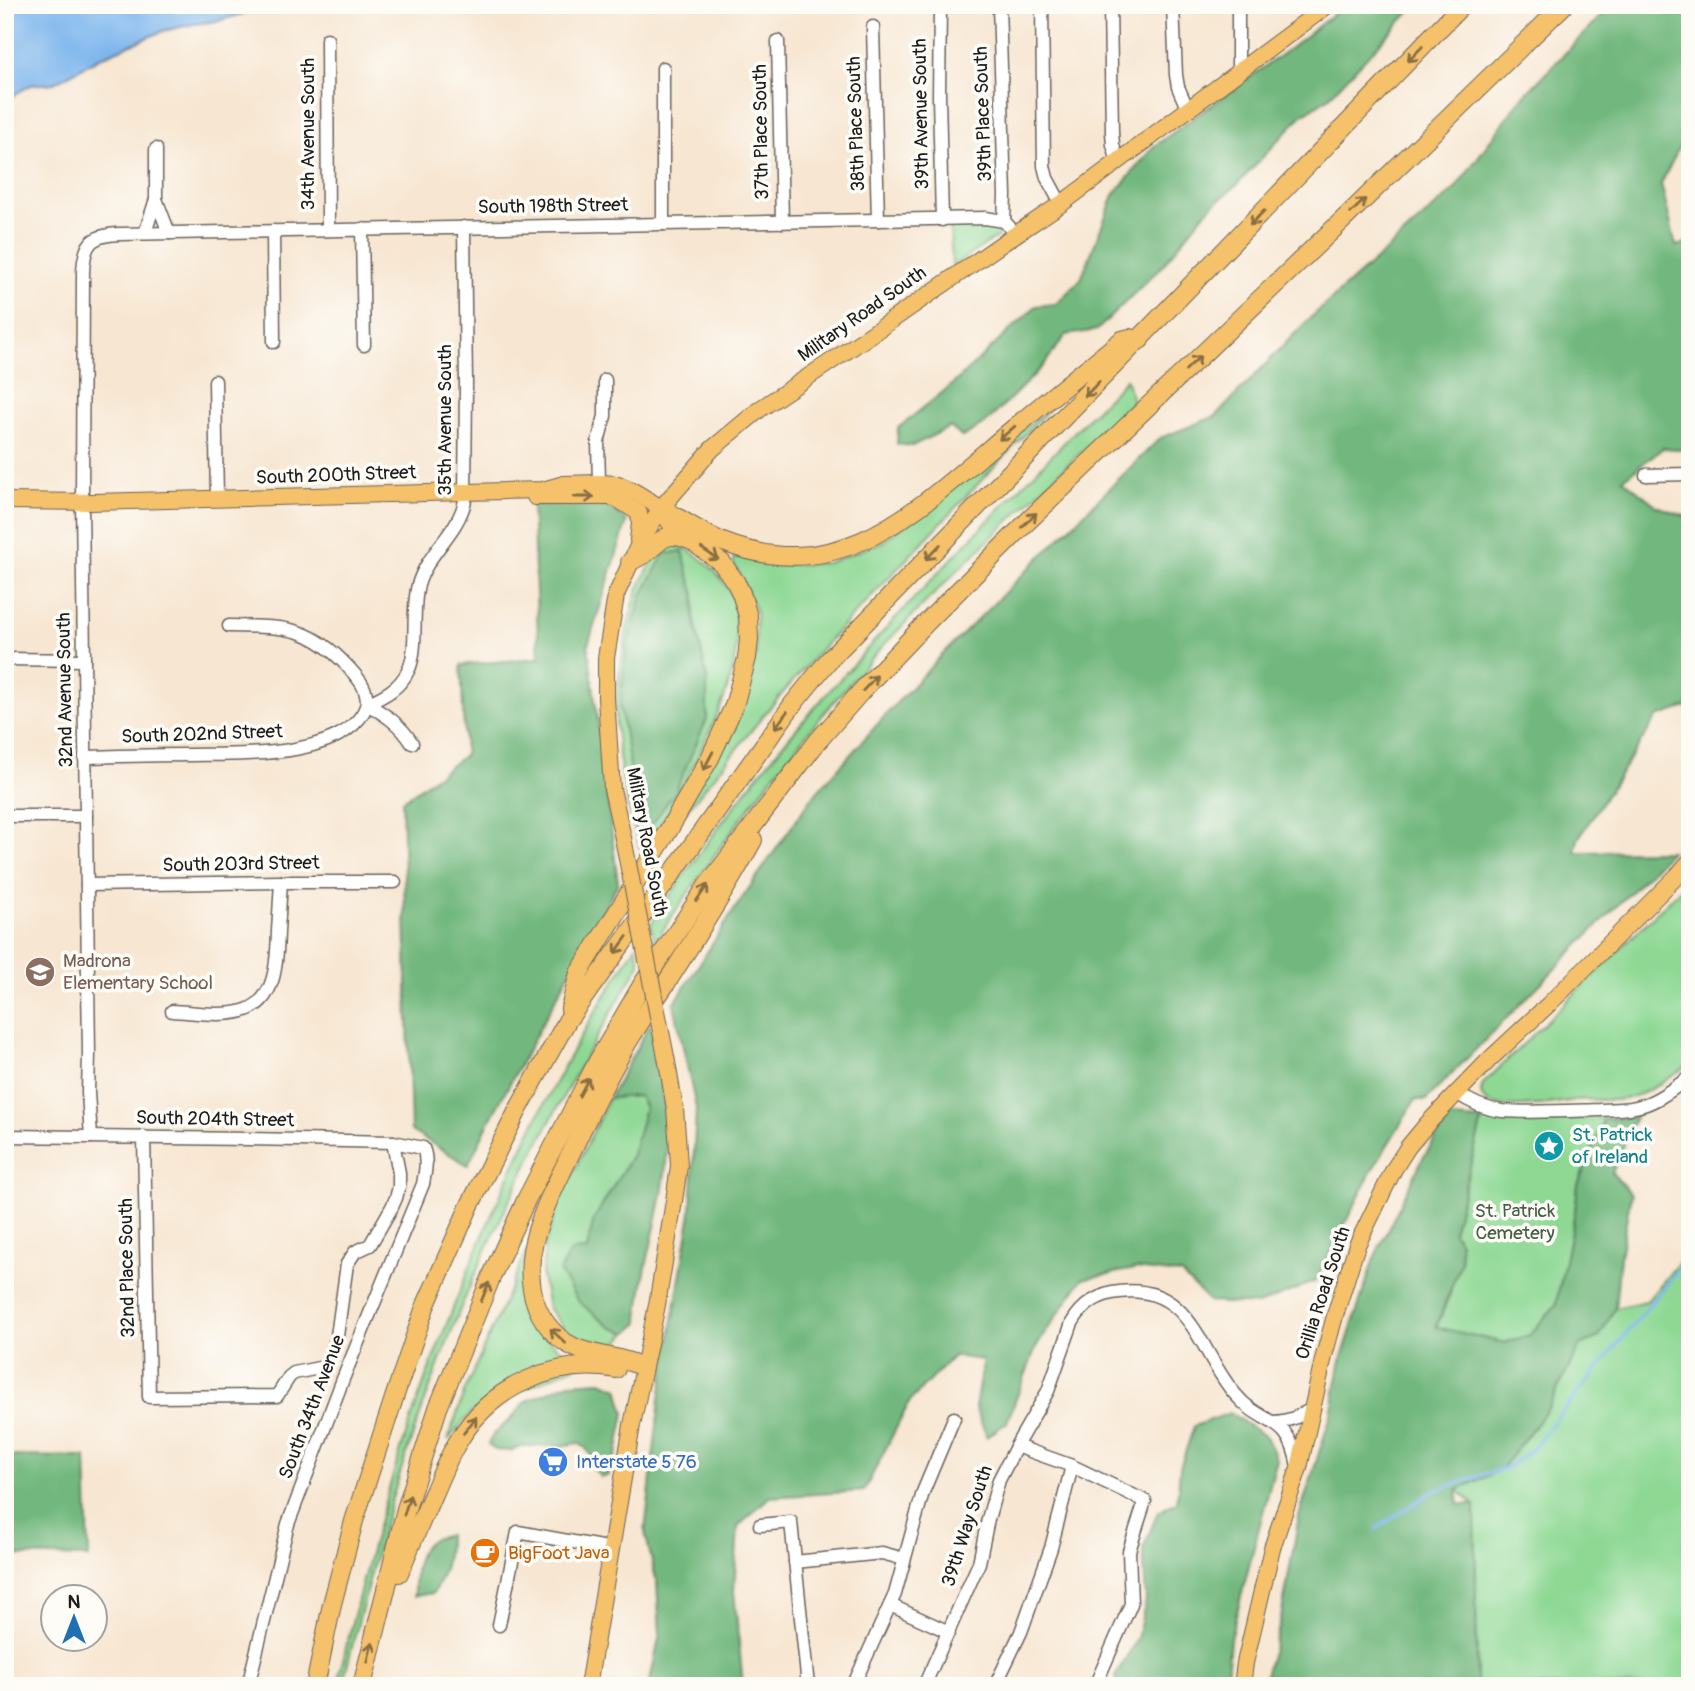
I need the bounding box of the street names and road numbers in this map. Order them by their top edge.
street label: 39th Avenue South [908,38,934,190]
street label: 39th Place South [969,46,997,182]
street label: 38th Place South [842,56,870,192]
street label: 34th Avenue South [296,58,320,210]
street label: 37th Place South [748,64,774,200]
street label: South 198th Street [478,193,629,219]
street label: Military Road South [793,261,931,367]
street label: 35th Avenue South [433,344,457,496]
street label: South 200th Street [255,460,417,490]
street label: 32nd Avenue South [52,612,78,768]
street label: South 202nd Street [121,719,283,749]
street label: Military Road South [621,765,673,919]
street label: South 203rd Street [162,851,320,877]
street label: South 204th Street [136,1106,295,1132]
street label: 32nd Place South [114,1198,140,1338]
street label: Orillia Road South [1290,1223,1356,1363]
street label: South 34th Avenue [274,1331,351,1482]
street label: 39th Way South [936,1462,998,1590]

